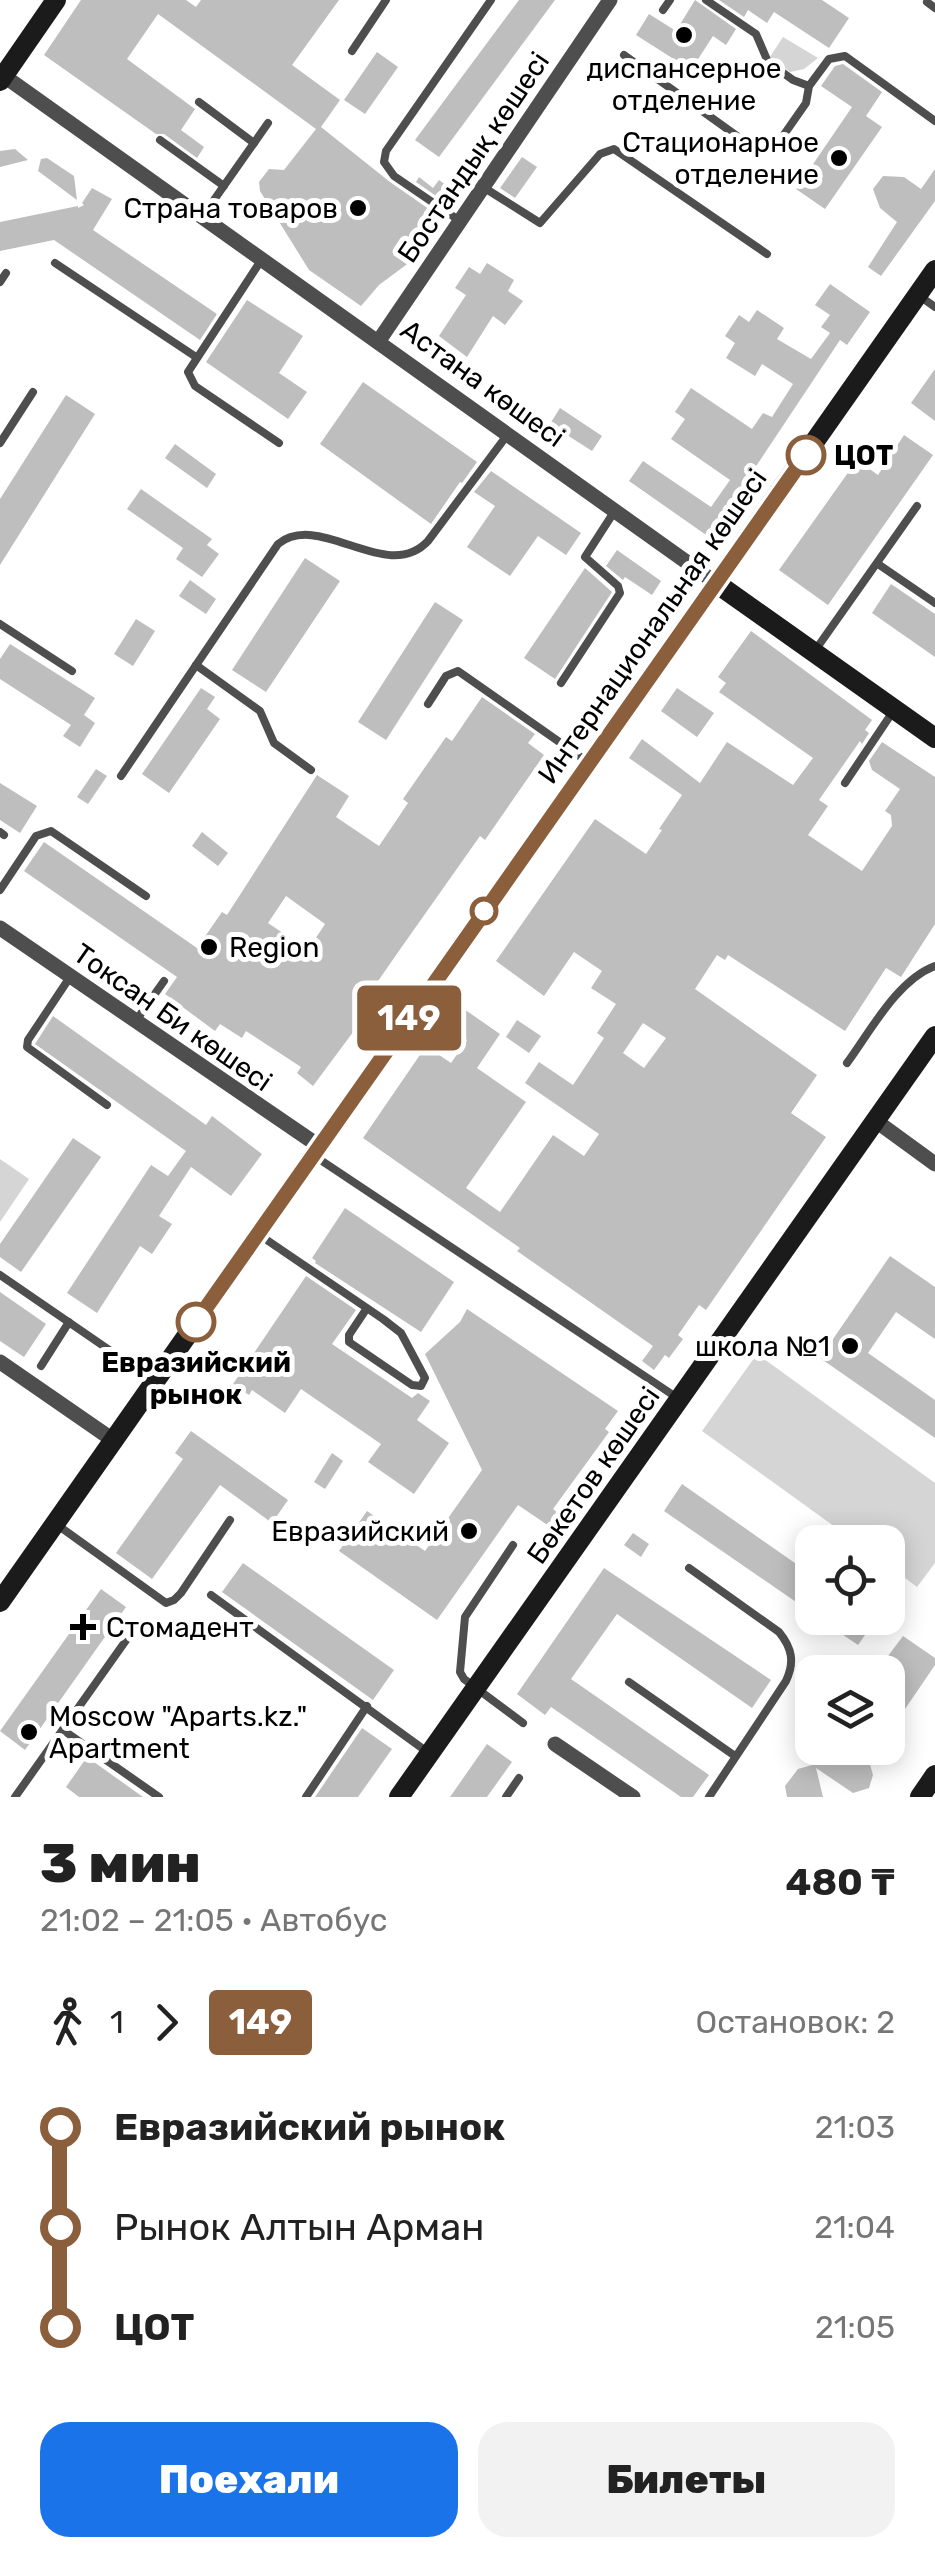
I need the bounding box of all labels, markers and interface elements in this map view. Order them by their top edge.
marker: диспансерное отделение [673,24,695,46]
street label: Бостандық көшесі [391,46,556,269]
place label: диспансерное отделение [586,52,782,117]
place label: Стационарное отделение [622,126,819,191]
marker: Стационарное отделение [828,147,850,169]
place label: Страна товаров [123,192,338,225]
marker: Страна товаров [347,197,369,219]
street label: Астана көшесі [394,313,571,454]
marker: ЦОТ [787,436,825,474]
place label: ЦОТ [834,439,894,472]
street label: Интернациональная көшесі [531,463,774,790]
unlabelled marker [471,898,497,924]
place label: Region [229,931,319,964]
marker: Region [198,936,220,958]
street label: Токсан Би көшесі [67,937,278,1098]
line badge: 149 [352,986,466,1050]
text: 149 [377,997,441,1039]
marker: Евразийский рынок [177,1303,215,1341]
place label: школа №1 [695,1330,830,1363]
marker: школа №1 [839,1335,861,1357]
place label: Евразийский рынок [101,1346,291,1411]
street label: Бөкетов көшесі [520,1381,667,1570]
place label: Евразийский [271,1515,449,1548]
marker: Евразийский [458,1520,480,1542]
map controls [795,1525,905,1765]
button: locate [795,1525,905,1635]
place label: Стомадент [106,1611,253,1644]
marker: Стомадент [70,1614,96,1640]
button: layers [795,1655,905,1765]
place label: Moscow "Aparts.kz." Apartment [49,1700,307,1765]
marker: Moscow "Aparts.kz." Apartment [18,1721,40,1743]
text: 3 мин [40,1831,201,1896]
text: 480 ₸ [785,1859,895,1905]
text: 21:02 – 21:05 · Автобус [40,1901,387,1939]
icon: walk [40,1995,95,2050]
icon: forward [139,1995,194,2050]
text: 149 [229,2001,292,2043]
text: 1 [110,2003,124,2041]
text: Остановок: 2 [695,2003,895,2041]
text: Евразийский рынок [114,2104,505,2150]
text: 21:03 [815,2108,895,2146]
text: Рынок Алтын Арман [114,2204,484,2250]
text: 21:04 [814,2208,895,2246]
text: ЦОТ [114,2304,195,2350]
text: 21:05 [815,2308,895,2346]
button: Поехали [40,2422,458,2537]
button: Билеты [478,2422,895,2537]

